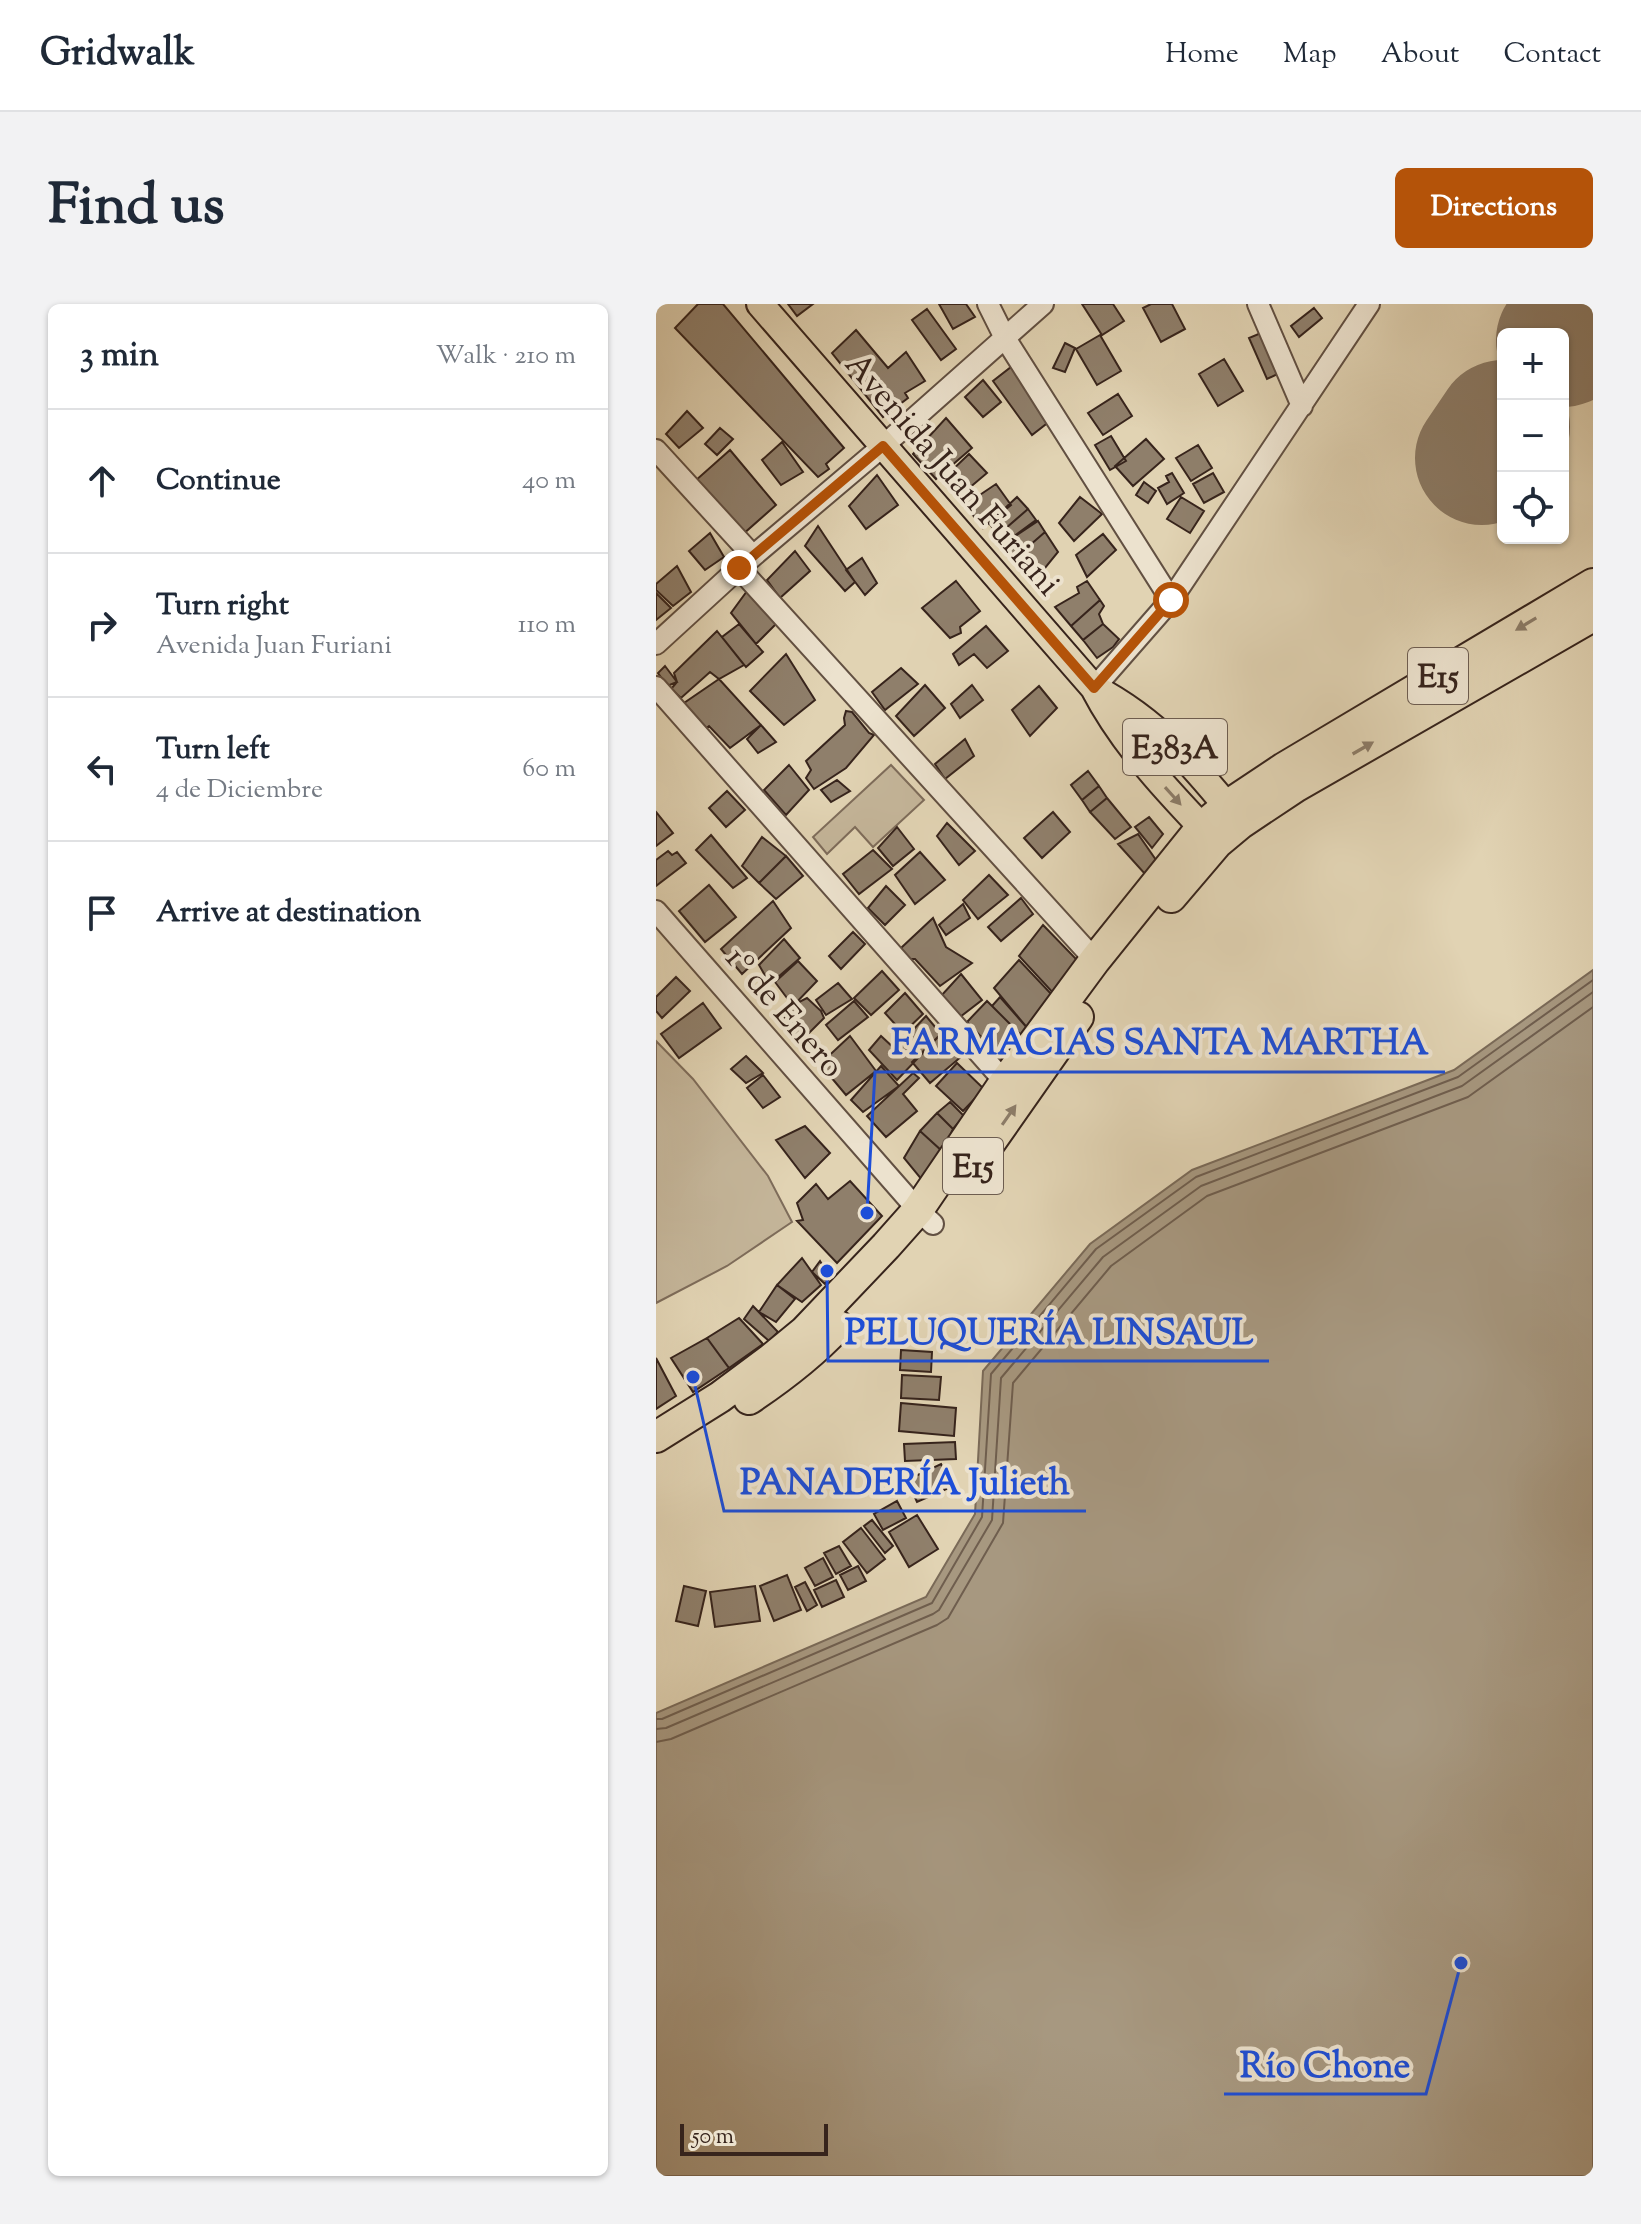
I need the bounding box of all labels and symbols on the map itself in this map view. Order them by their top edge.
street label: Avenida Juan Furiani [832,343,1071,608]
route end [721,550,757,586]
route start [1153,582,1189,618]
one-way arrow [1515,617,1537,631]
road number: E15 [1408,648,1468,704]
road number: E383A [1123,719,1227,775]
one-way arrow [1352,741,1374,755]
one-way arrow [1164,786,1182,806]
street label: 1º de Enero [712,937,855,1090]
callout: FARMACIAS SANTA MARTHA [875,1012,1445,1072]
text: FARMACIAS SANTA MARTHA [891,1019,1430,1071]
one-way arrow [1001,1104,1017,1126]
road number: E15 [943,1138,1003,1194]
callout: PELUQUERÍA LINSAUL [828,1301,1269,1361]
text: PELUQUERÍA LINSAUL [845,1308,1254,1361]
callout: PANADERÍA Julieth [724,1451,1086,1511]
text: PANADERÍA Julieth [740,1458,1070,1511]
callout: Río Chone [1224,2034,1426,2094]
text: Río Chone [1240,2042,1410,2094]
scale bar [680,2120,828,2156]

